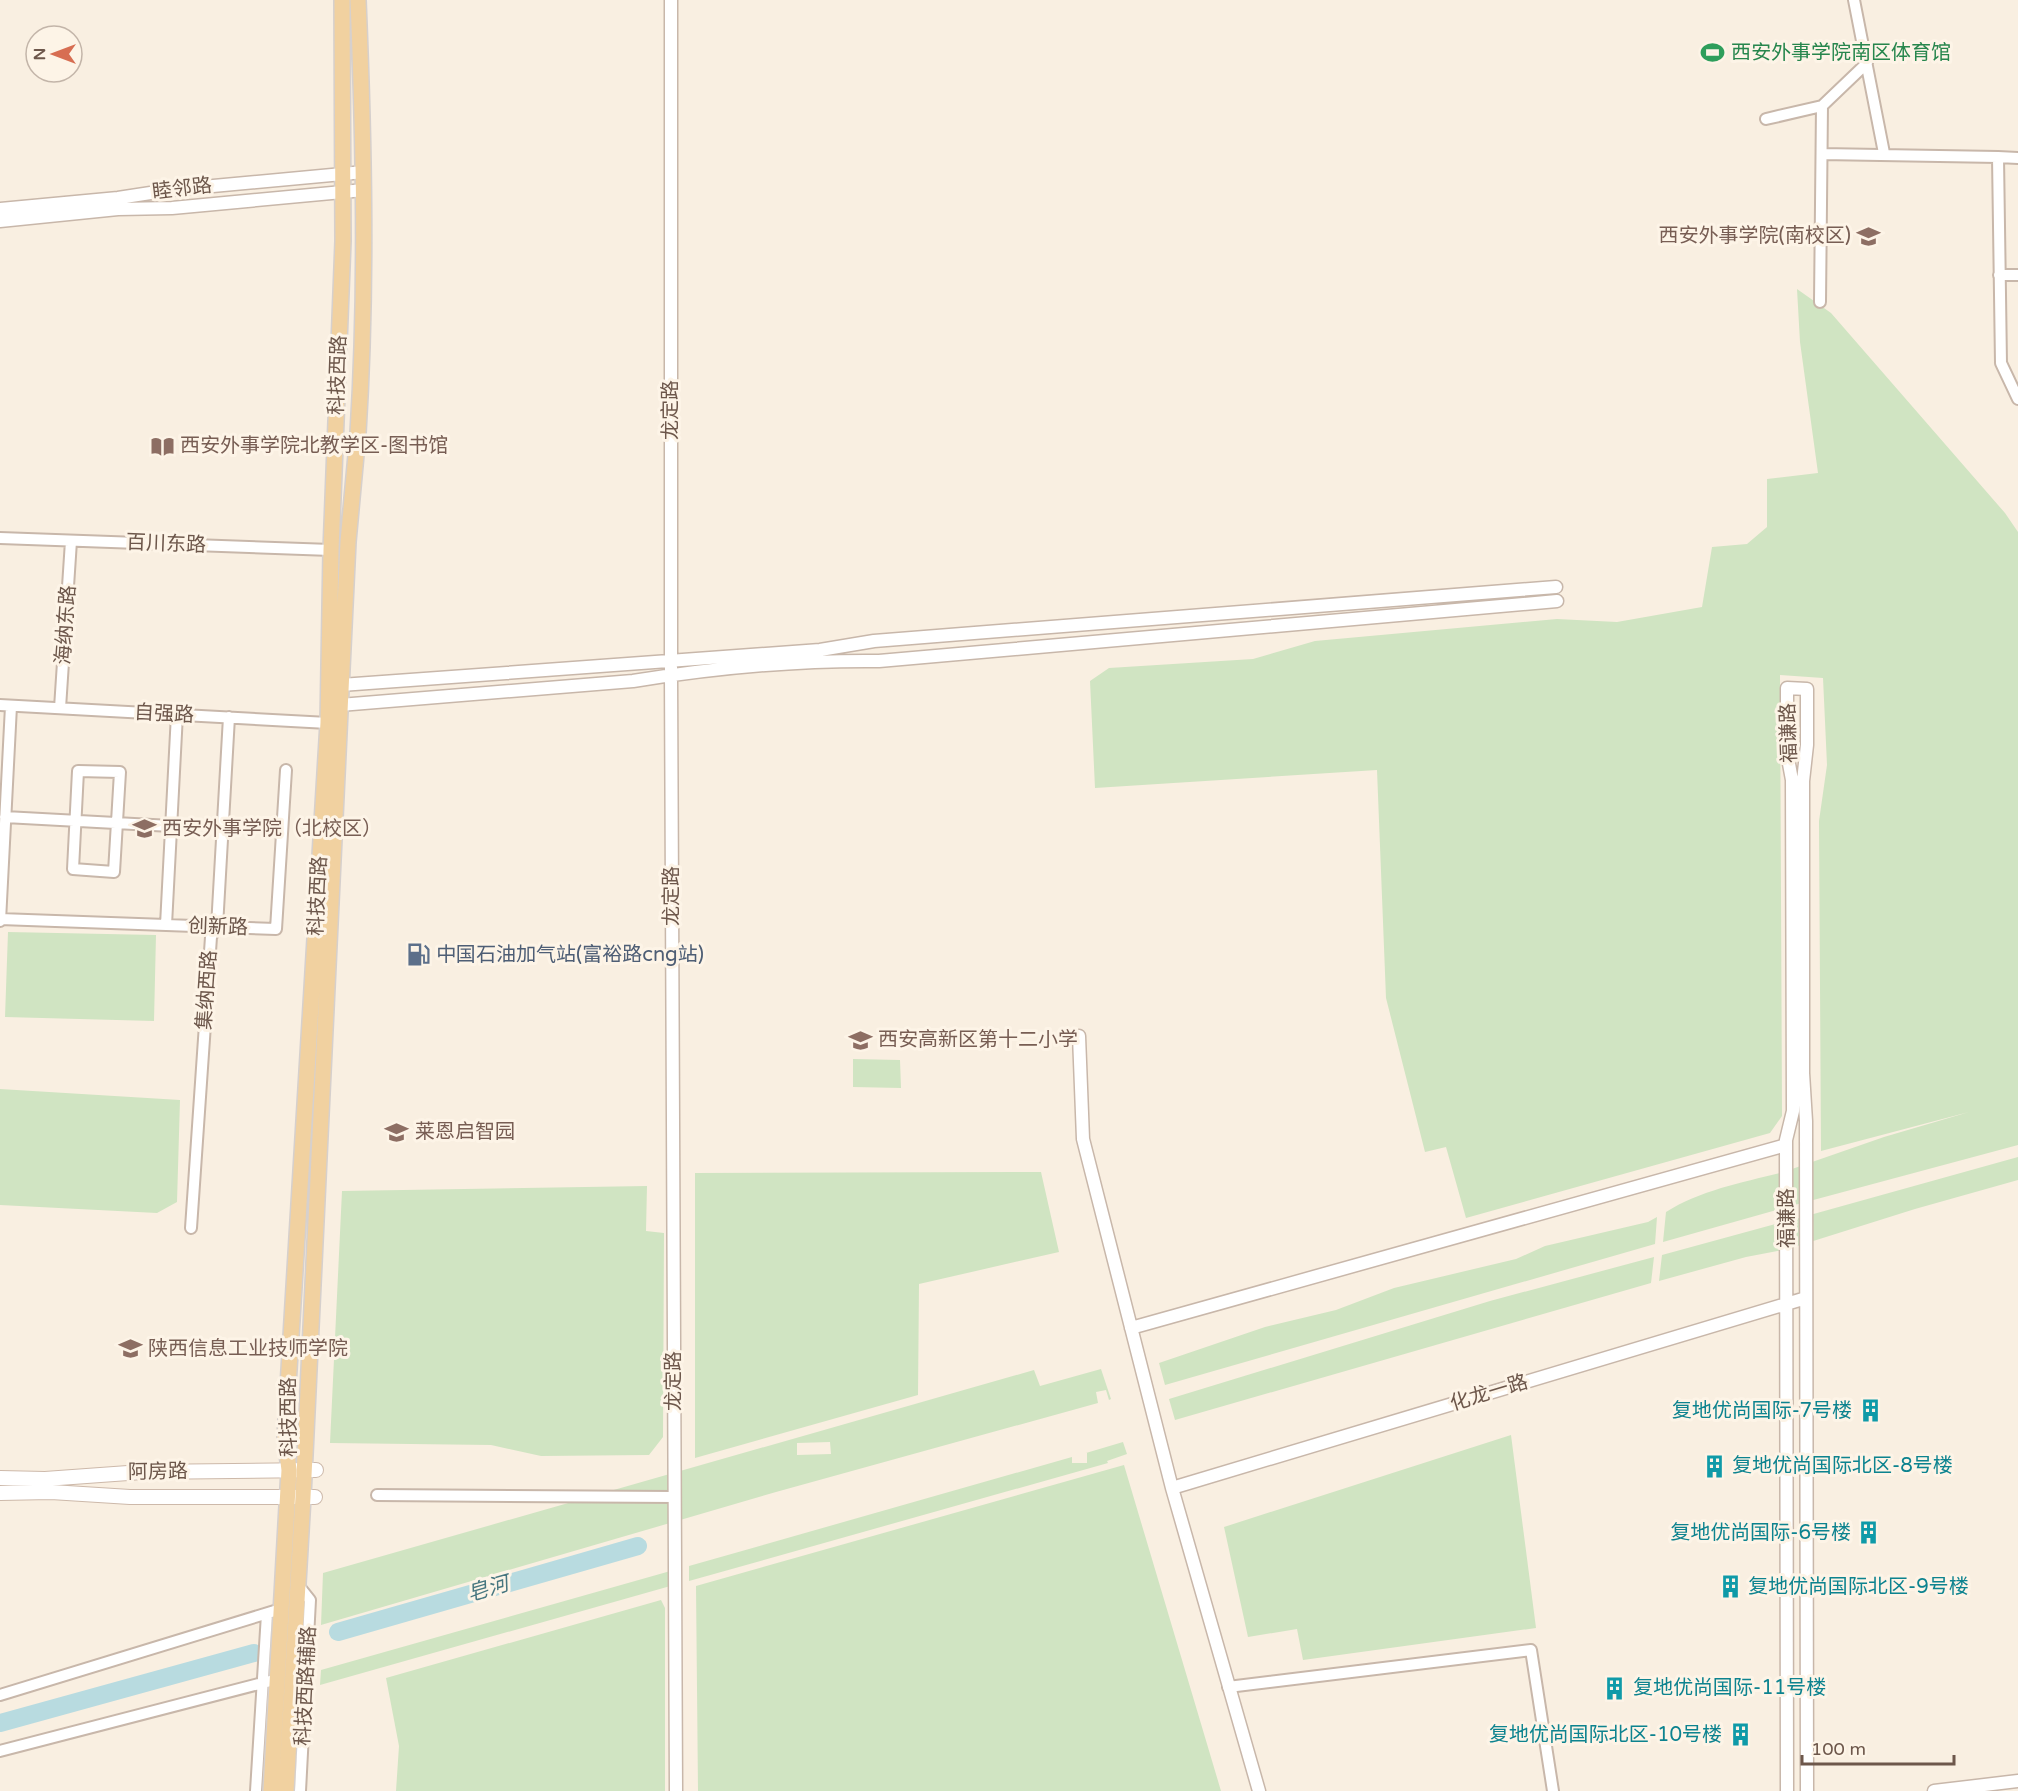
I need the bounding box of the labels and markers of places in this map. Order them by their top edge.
sports icon: 西安外事学院南区体育馆 [1700,40,1726,66]
place label: 西安外事学院南区体育馆 [1731,41,1951,65]
school or university icon: 西安外事学院(南校区) [1856,223,1882,249]
place label: 西安外事学院(南校区) [1659,224,1851,248]
library icon: 西安外事学院北教学区-图书馆 [149,433,175,459]
place label: 西安外事学院北教学区-图书馆 [180,434,448,458]
school or university icon: 西安外事学院（北校区） [131,816,157,842]
place label: 西安外事学院（北校区） [162,817,382,841]
fuel station icon: 中国石油加气站(富裕路cng站) [405,942,431,968]
place label: 中国石油加气站(富裕路cng站) [436,943,704,967]
school or university icon: 西安高新区第十二小学 [847,1027,873,1053]
place label: 西安高新区第十二小学 [878,1028,1078,1052]
school or university icon: 莱恩启智园 [384,1119,410,1145]
place label: 莱恩启智园 [415,1120,515,1144]
school or university icon: 陕西信息工业技师学院 [117,1336,143,1362]
place label: 陕西信息工业技师学院 [148,1337,348,1361]
building icon: 复地优尚国际-7号楼 [1857,1398,1883,1424]
place label: 复地优尚国际-7号楼 [1672,1399,1852,1423]
building icon: 复地优尚国际北区-8号楼 [1701,1453,1727,1479]
place label: 复地优尚国际北区-8号楼 [1732,1454,1953,1478]
building icon: 复地优尚国际-6号楼 [1856,1520,1882,1546]
place label: 复地优尚国际-6号楼 [1670,1521,1851,1545]
building icon: 复地优尚国际北区-9号楼 [1717,1574,1743,1600]
place label: 复地优尚国际北区-9号楼 [1748,1575,1969,1599]
building icon: 复地优尚国际-11号楼 [1602,1675,1628,1701]
place label: 复地优尚国际-11号楼 [1633,1676,1826,1700]
building icon: 复地优尚国际北区-10号楼 [1727,1722,1753,1748]
place label: 复地优尚国际北区-10号楼 [1489,1723,1722,1747]

